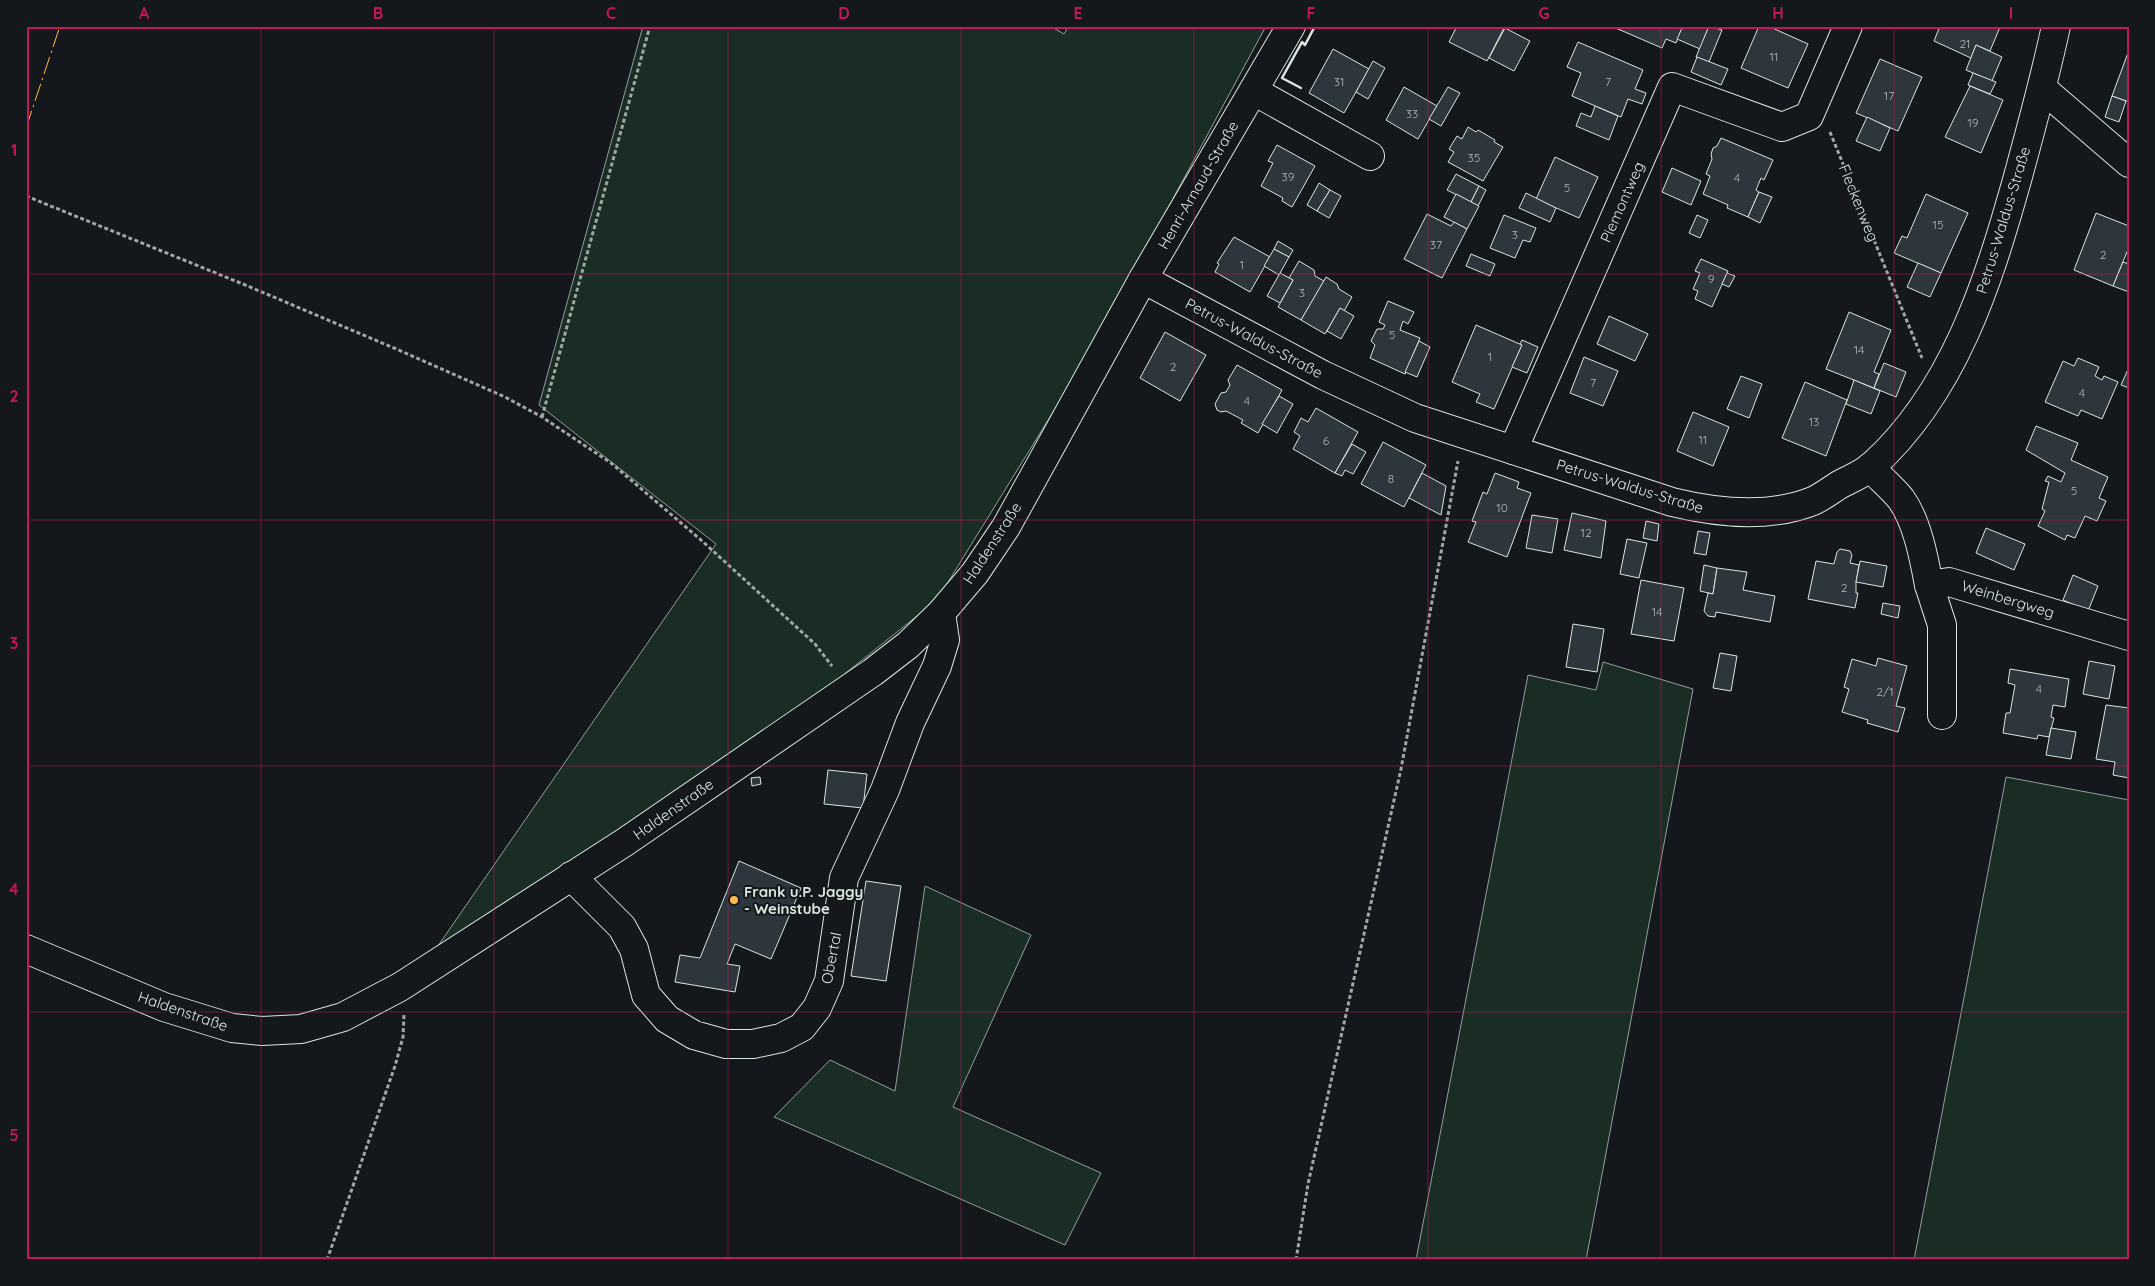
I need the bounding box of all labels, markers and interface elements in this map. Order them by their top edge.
text: A [139,3,150,23]
text: B [373,3,383,23]
text: C [606,3,616,23]
text: D [838,3,850,23]
text: E [1073,3,1083,23]
text: F [1307,3,1316,23]
text: G [1538,3,1550,23]
text: H [1772,3,1784,23]
text: I [2009,3,2013,23]
house number: 21 [1959,36,1971,51]
house number: 11 [1770,49,1778,64]
house number: 31 [1334,74,1344,89]
house number: 7 [1605,74,1611,89]
house number: 17 [1884,88,1894,103]
house number: 33 [1406,106,1418,121]
house number: 19 [1967,115,1979,130]
street label: Henri-Arnaud-Straße [1153,117,1243,253]
text: 1 [11,140,17,160]
street label: Petrus-Waldus-Straße [1972,144,2034,296]
house number: 35 [1468,150,1480,165]
street label: Piemontweg [1596,159,1648,245]
street label: Fleckenweg [1835,161,1883,245]
house number: 39 [1282,169,1295,184]
house number: 4 [1734,170,1740,185]
house number: 5 [1564,180,1570,195]
house number: 15 [1933,217,1943,232]
house number: 3 [1512,227,1518,242]
house number: 37 [1430,237,1442,252]
house number: 2 [2100,247,2107,262]
house number: 1 [1240,257,1244,272]
house number: 9 [1708,271,1715,286]
house number: 3 [1299,285,1305,300]
street label: Petrus-Waldus-Straße [1182,294,1326,382]
house number: 5 [1389,327,1395,342]
house number: 14 [1854,342,1864,357]
house number: 1 [1488,349,1492,364]
house number: 2 [1170,359,1177,374]
house number: 7 [1590,375,1596,390]
house number: 4 [2079,385,2085,400]
text: 2 [9,386,19,406]
house number: 4 [1244,393,1250,408]
house number: 13 [1809,414,1819,429]
house number: 11 [1699,432,1707,447]
house number: 6 [1323,433,1330,448]
street label: Petrus-Waldus-Straße [1554,455,1706,517]
house number: 8 [1388,471,1394,486]
house number: 5 [2071,483,2077,498]
street label: Haldenstraße [958,498,1026,588]
house number: 10 [1496,500,1508,515]
house number: 12 [1580,525,1592,540]
street label: Weinbergweg [1959,576,2057,622]
house number: 2 [1841,580,1848,595]
house number: 14 [1652,604,1662,619]
text: 3 [10,633,18,653]
house number: 4 [2036,681,2042,696]
house number: 2/1 [1876,684,1894,699]
street label: Haldenstraße [629,774,717,844]
text: 4 [9,879,19,899]
place label: Frank u.P. Jaggy - Weinstube [744,882,863,918]
marker: Frank u.P. Jaggy - Weinstube [728,894,740,906]
street label: Obertal [817,930,845,986]
street label: Haldenstraße [136,987,230,1035]
text: 5 [9,1125,19,1145]

